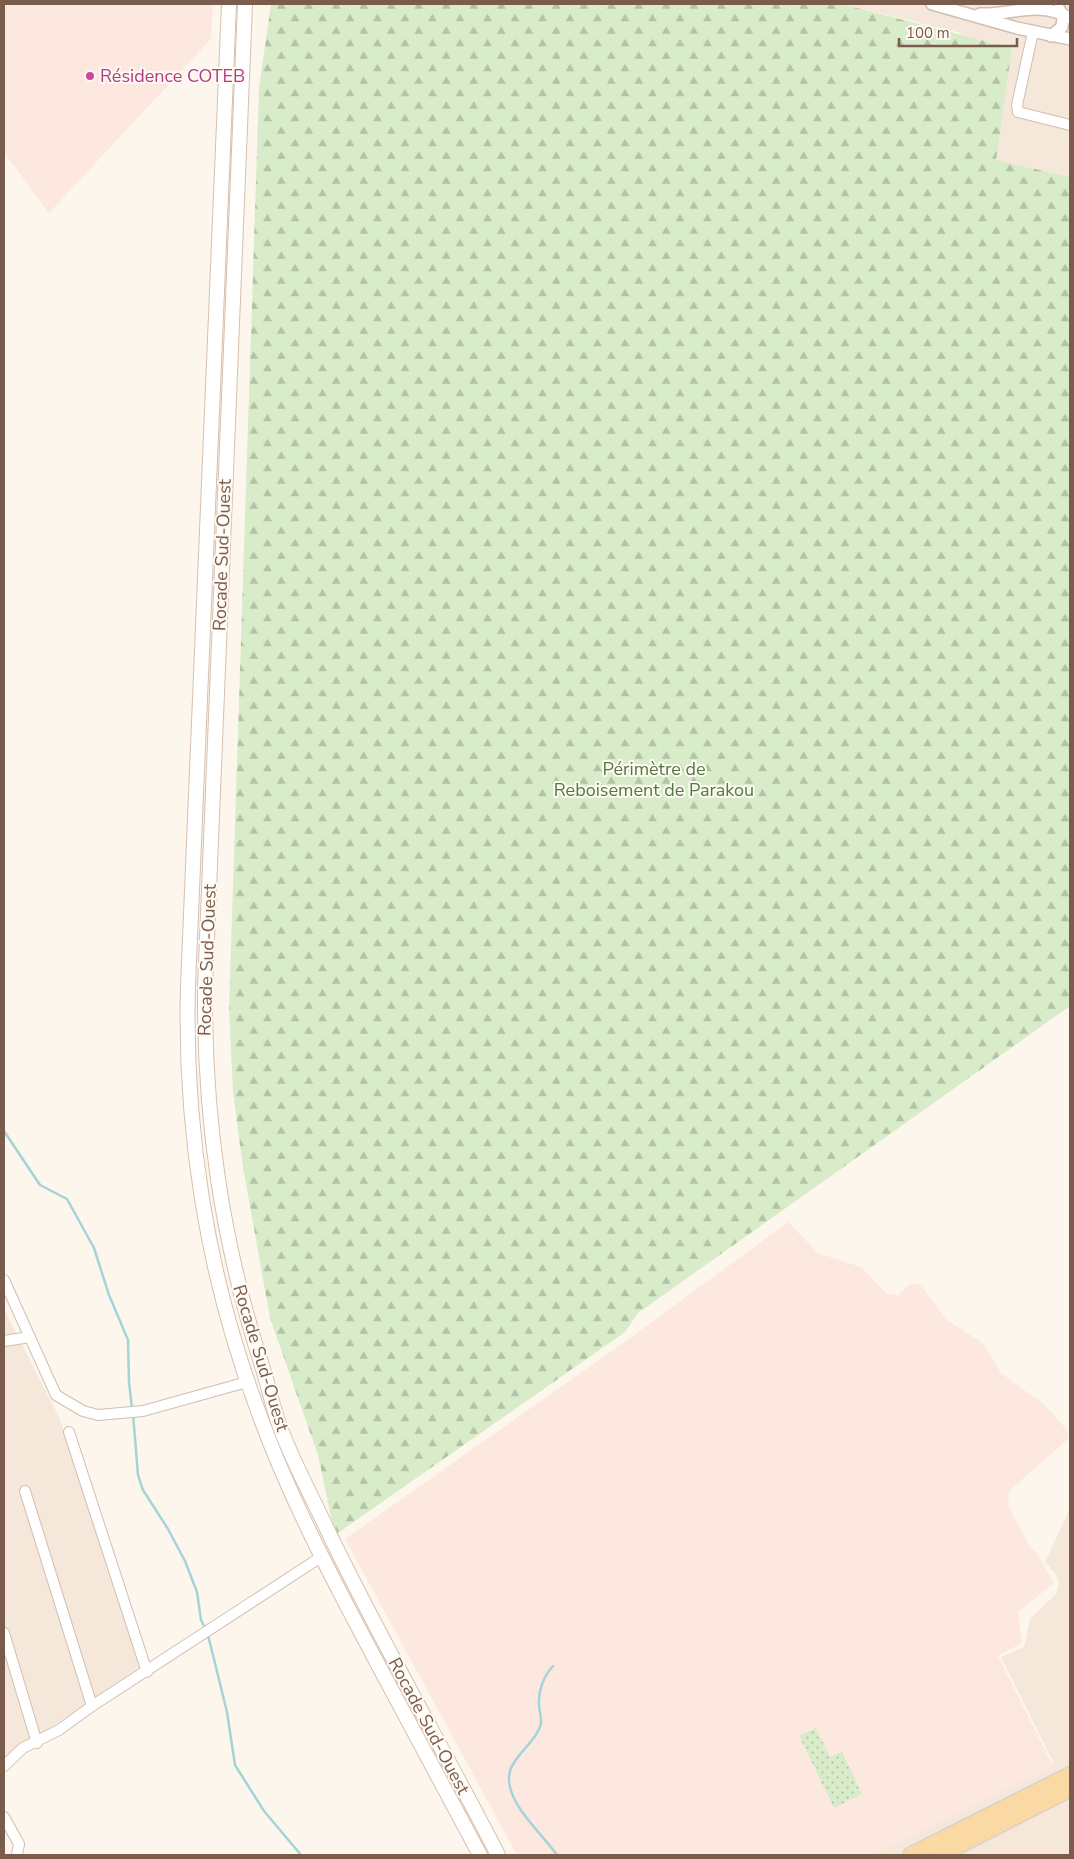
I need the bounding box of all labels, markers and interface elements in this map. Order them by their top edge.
scale bar [899,15,1016,47]
text: 100 m [906,23,950,43]
place label: Résidence COTEB [100,64,245,88]
marker: Résidence COTEB [84,70,96,82]
street label: Rocade Sud-Ouest [207,478,237,631]
park label: Périmètre de Reboisement de Parakou [554,757,754,802]
street label: Rocade Sud-Ouest [192,883,222,1036]
street label: Rocade Sud-Ouest [227,1282,295,1435]
street label: Rocade Sud-Ouest [383,1653,476,1799]

